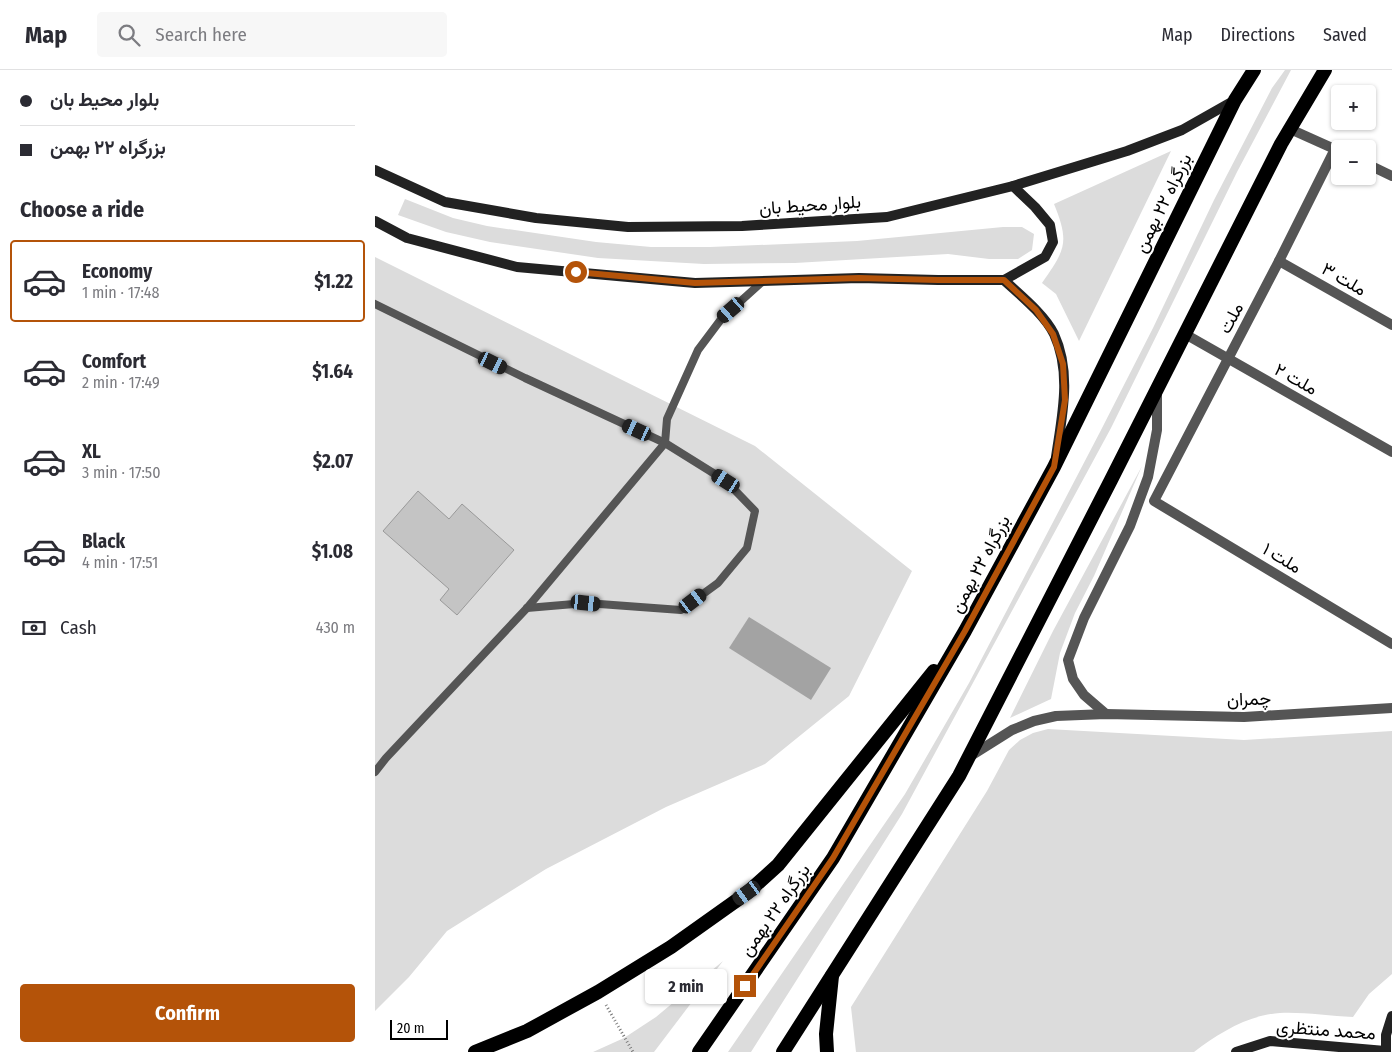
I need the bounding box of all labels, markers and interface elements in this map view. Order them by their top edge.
search box [97,12,447,57]
text: Map [25,21,67,49]
icon: search [115,21,143,49]
text: Search here [155,23,247,46]
text: Map [1161,24,1193,46]
text: Directions [1221,24,1295,46]
text: Saved [1323,24,1367,46]
map controls [1331,85,1376,185]
button: + [1331,85,1376,130]
text: بلوار محیط بان [50,88,159,111]
text: بزرگراه ۲۲ بهمن [50,136,166,159]
button: − [1331,140,1376,185]
street label: بزرگراه ۲۲ بهمن [1130,150,1196,256]
street label: بلوار محیط بان [758,190,862,220]
text: Choose a ride [20,196,144,223]
street label: ملت ۳ [1318,257,1370,301]
icon: car [22,259,67,304]
text: Economy [82,260,152,283]
route start [565,261,587,283]
text: $1.22 [314,270,353,293]
text: 1 min · 17:48 [82,283,159,302]
car [714,294,747,326]
street label: ملت [1214,299,1248,337]
icon: car [22,349,67,394]
text: Comfort [82,350,146,373]
car [476,350,509,376]
street label: ملت ۲ [1271,358,1321,400]
text: $1.64 [312,360,353,383]
text: 2 min · 17:49 [82,373,160,392]
car [620,417,653,443]
icon: car [22,439,67,484]
text: XL [82,440,101,463]
text: $2.07 [313,450,353,473]
text: 3 min · 17:50 [82,463,161,482]
car [709,467,742,495]
street label: بزرگراه ۲۲ بهمن [945,511,1015,617]
icon: car [22,529,67,574]
text: Black [82,530,125,553]
street label: ملت ۱ [1259,538,1305,578]
text: $1.08 [312,540,353,563]
text: 4 min · 17:51 [82,553,158,572]
car [676,586,709,616]
car [570,594,601,612]
icon: cash [20,614,48,642]
text: Cash [60,616,97,639]
text: 430 m [316,618,355,637]
street label: چمران [1226,687,1272,712]
street label: بزرگراه ۲۲ بهمن [735,860,815,960]
car [730,878,763,908]
callout: 2 min [645,968,727,1004]
route end [734,975,756,997]
text: 2 min [668,977,704,996]
button: Confirm [20,984,355,1042]
street label: محمد منتظری [1275,1016,1377,1044]
scale bar [390,1017,447,1040]
text: 20 m [397,1020,425,1037]

